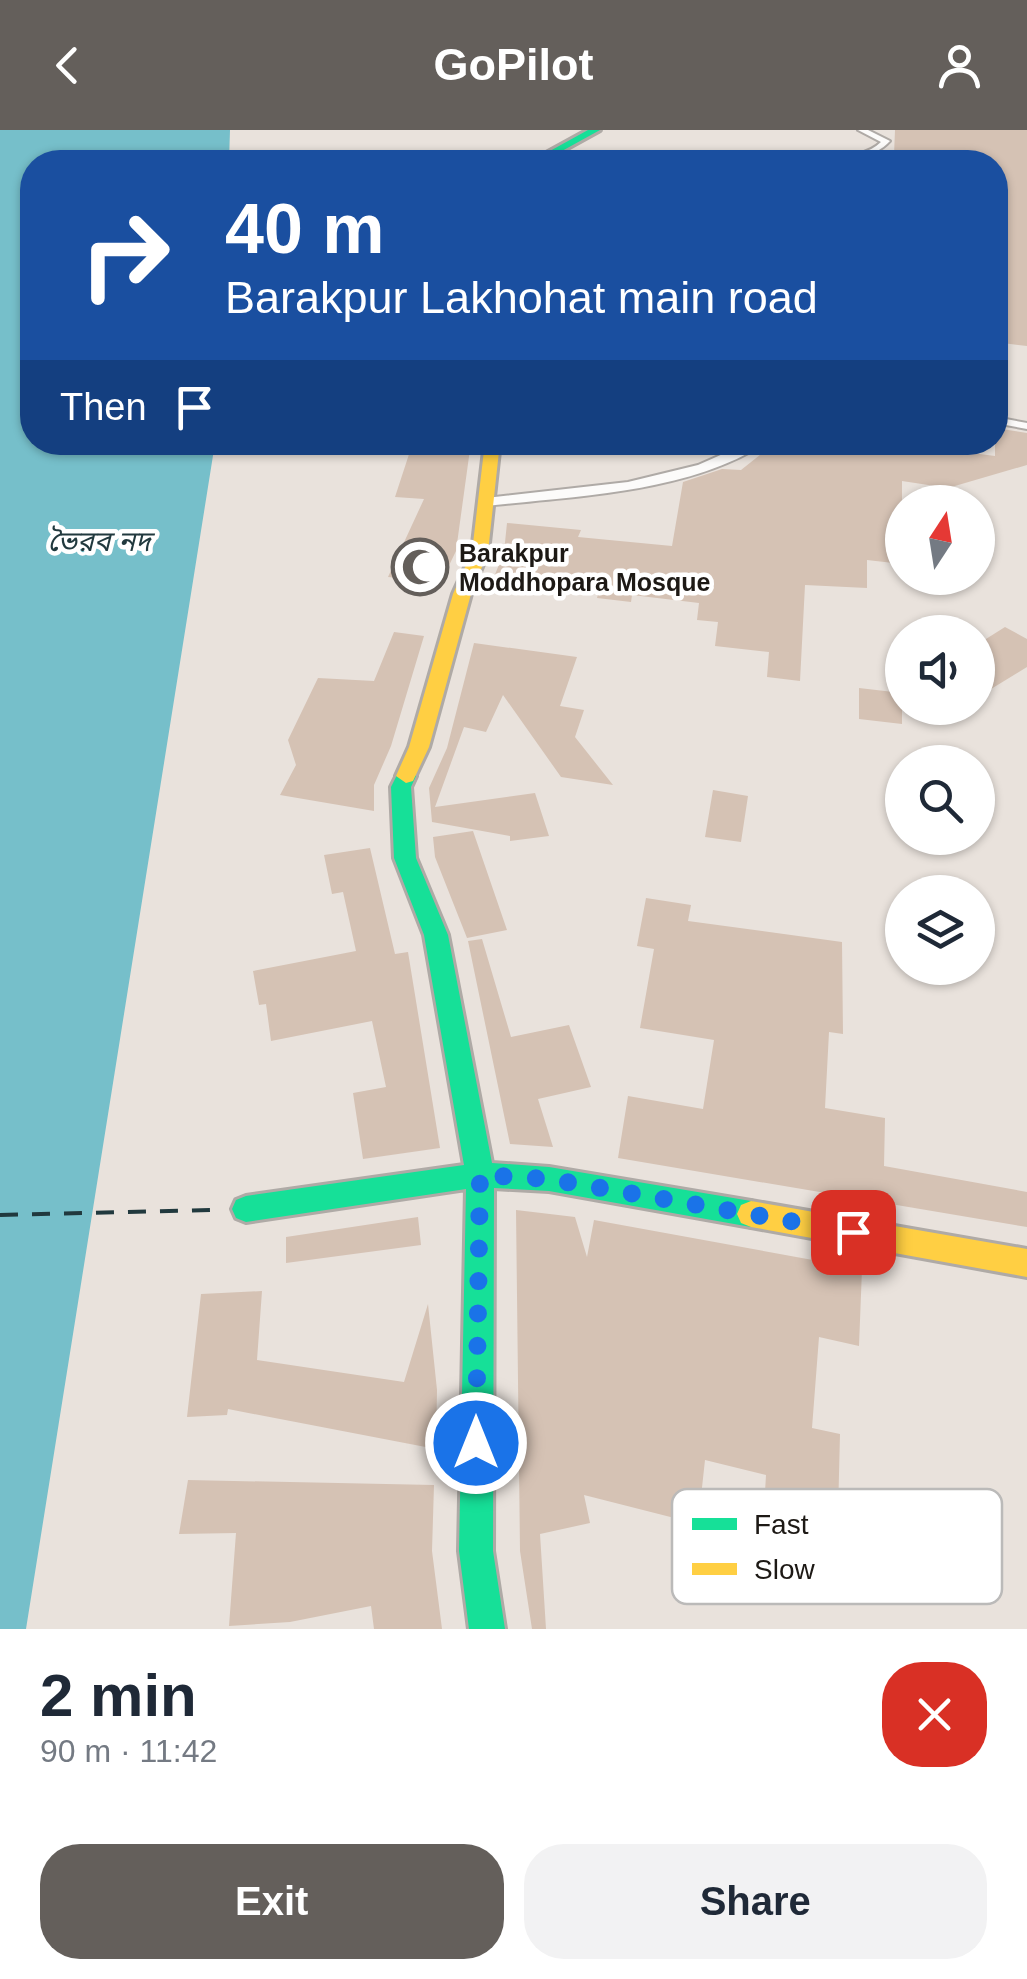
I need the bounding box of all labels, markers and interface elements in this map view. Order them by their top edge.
icon: back [40,38,95,93]
icon: person [932,38,987,93]
text: GoPilot [434,39,593,90]
icon: right [60,190,190,320]
text: 40 m [225,190,385,268]
text: Barakpur Lakhohat main road [225,272,818,323]
icon: arrive [167,380,222,435]
text: Then [60,386,147,428]
north arrow [885,485,995,595]
map controls [885,485,995,985]
water label: ভৈরব নদ [47,525,156,557]
mosque icon: Barakpur Moddhopara Mosque [390,537,450,597]
place label: Barakpur Moddhopara Mosque [459,539,710,596]
button: sound [885,615,995,725]
button: search [885,745,995,855]
button: layers [885,875,995,985]
pin [811,1190,896,1275]
icon: arrive [826,1205,881,1260]
position arrow [424,1391,528,1495]
legend [672,1489,1002,1604]
text: Fast [754,1509,809,1540]
text: Slow [754,1554,815,1585]
text: 2 min [40,1662,197,1729]
button: close [882,1662,987,1767]
text: 90 m · 11:42 [40,1733,217,1769]
button: Exit [40,1844,504,1959]
button: Share [524,1844,987,1959]

